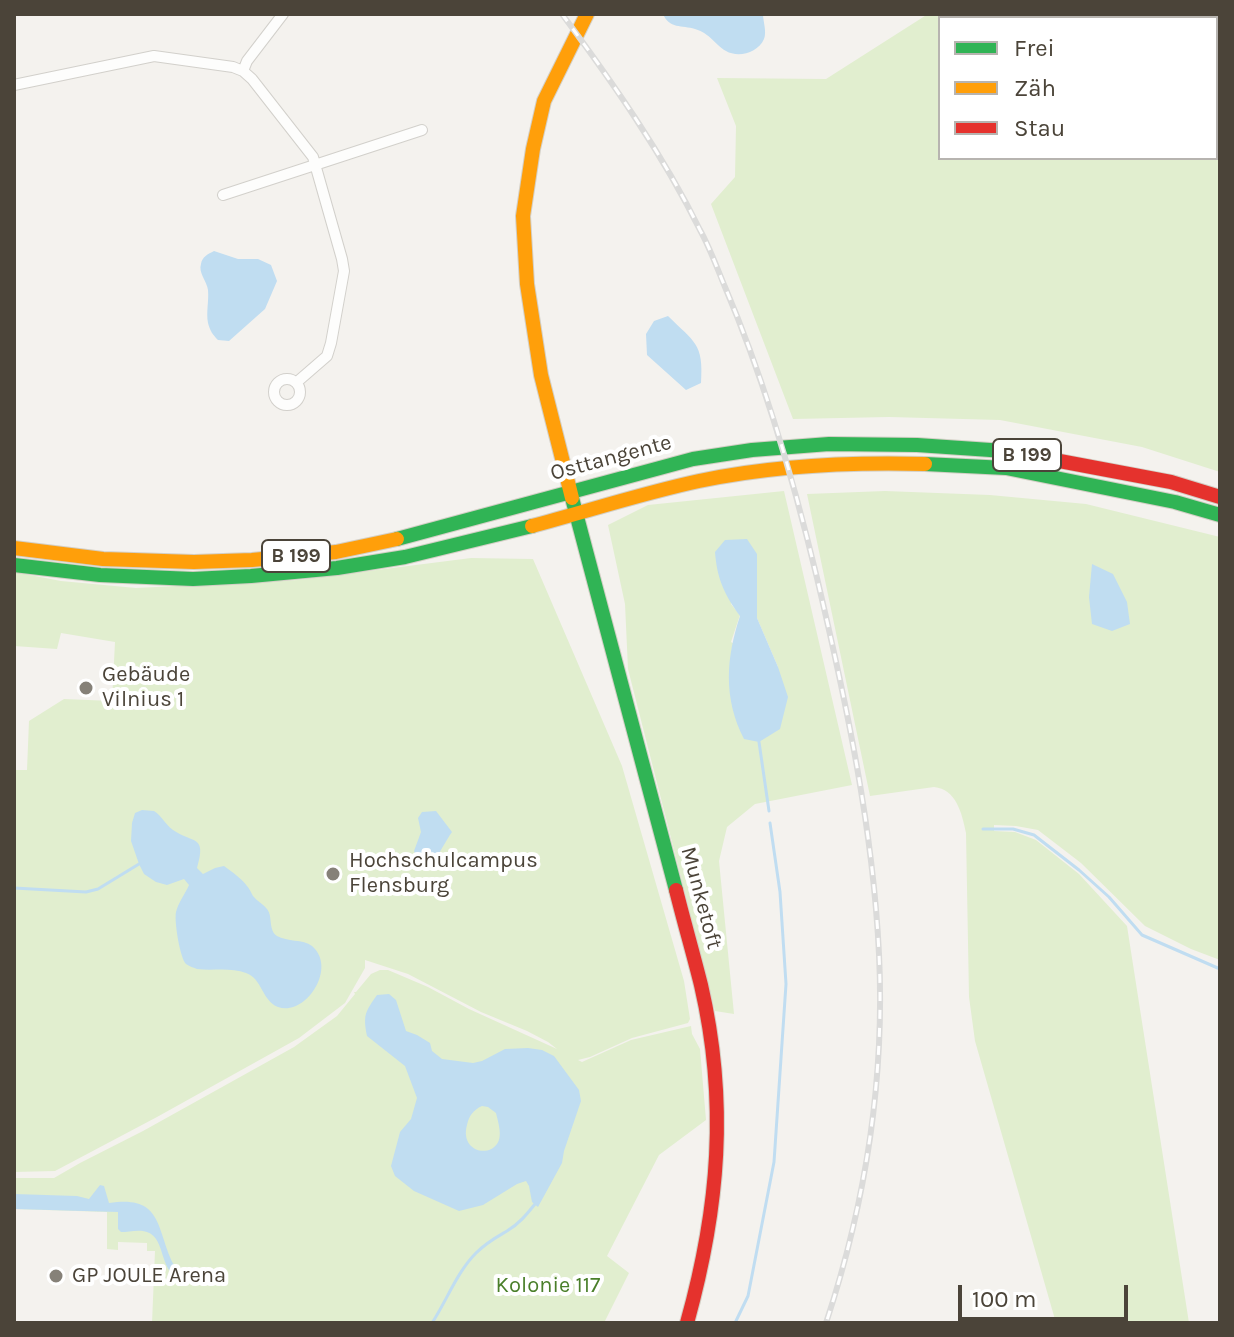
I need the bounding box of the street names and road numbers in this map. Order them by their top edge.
street label: Osttangente [548,429,674,487]
road number: B 199 [993,439,1061,471]
road number: B 199 [262,540,330,572]
street label: Munketoft [675,844,727,952]

